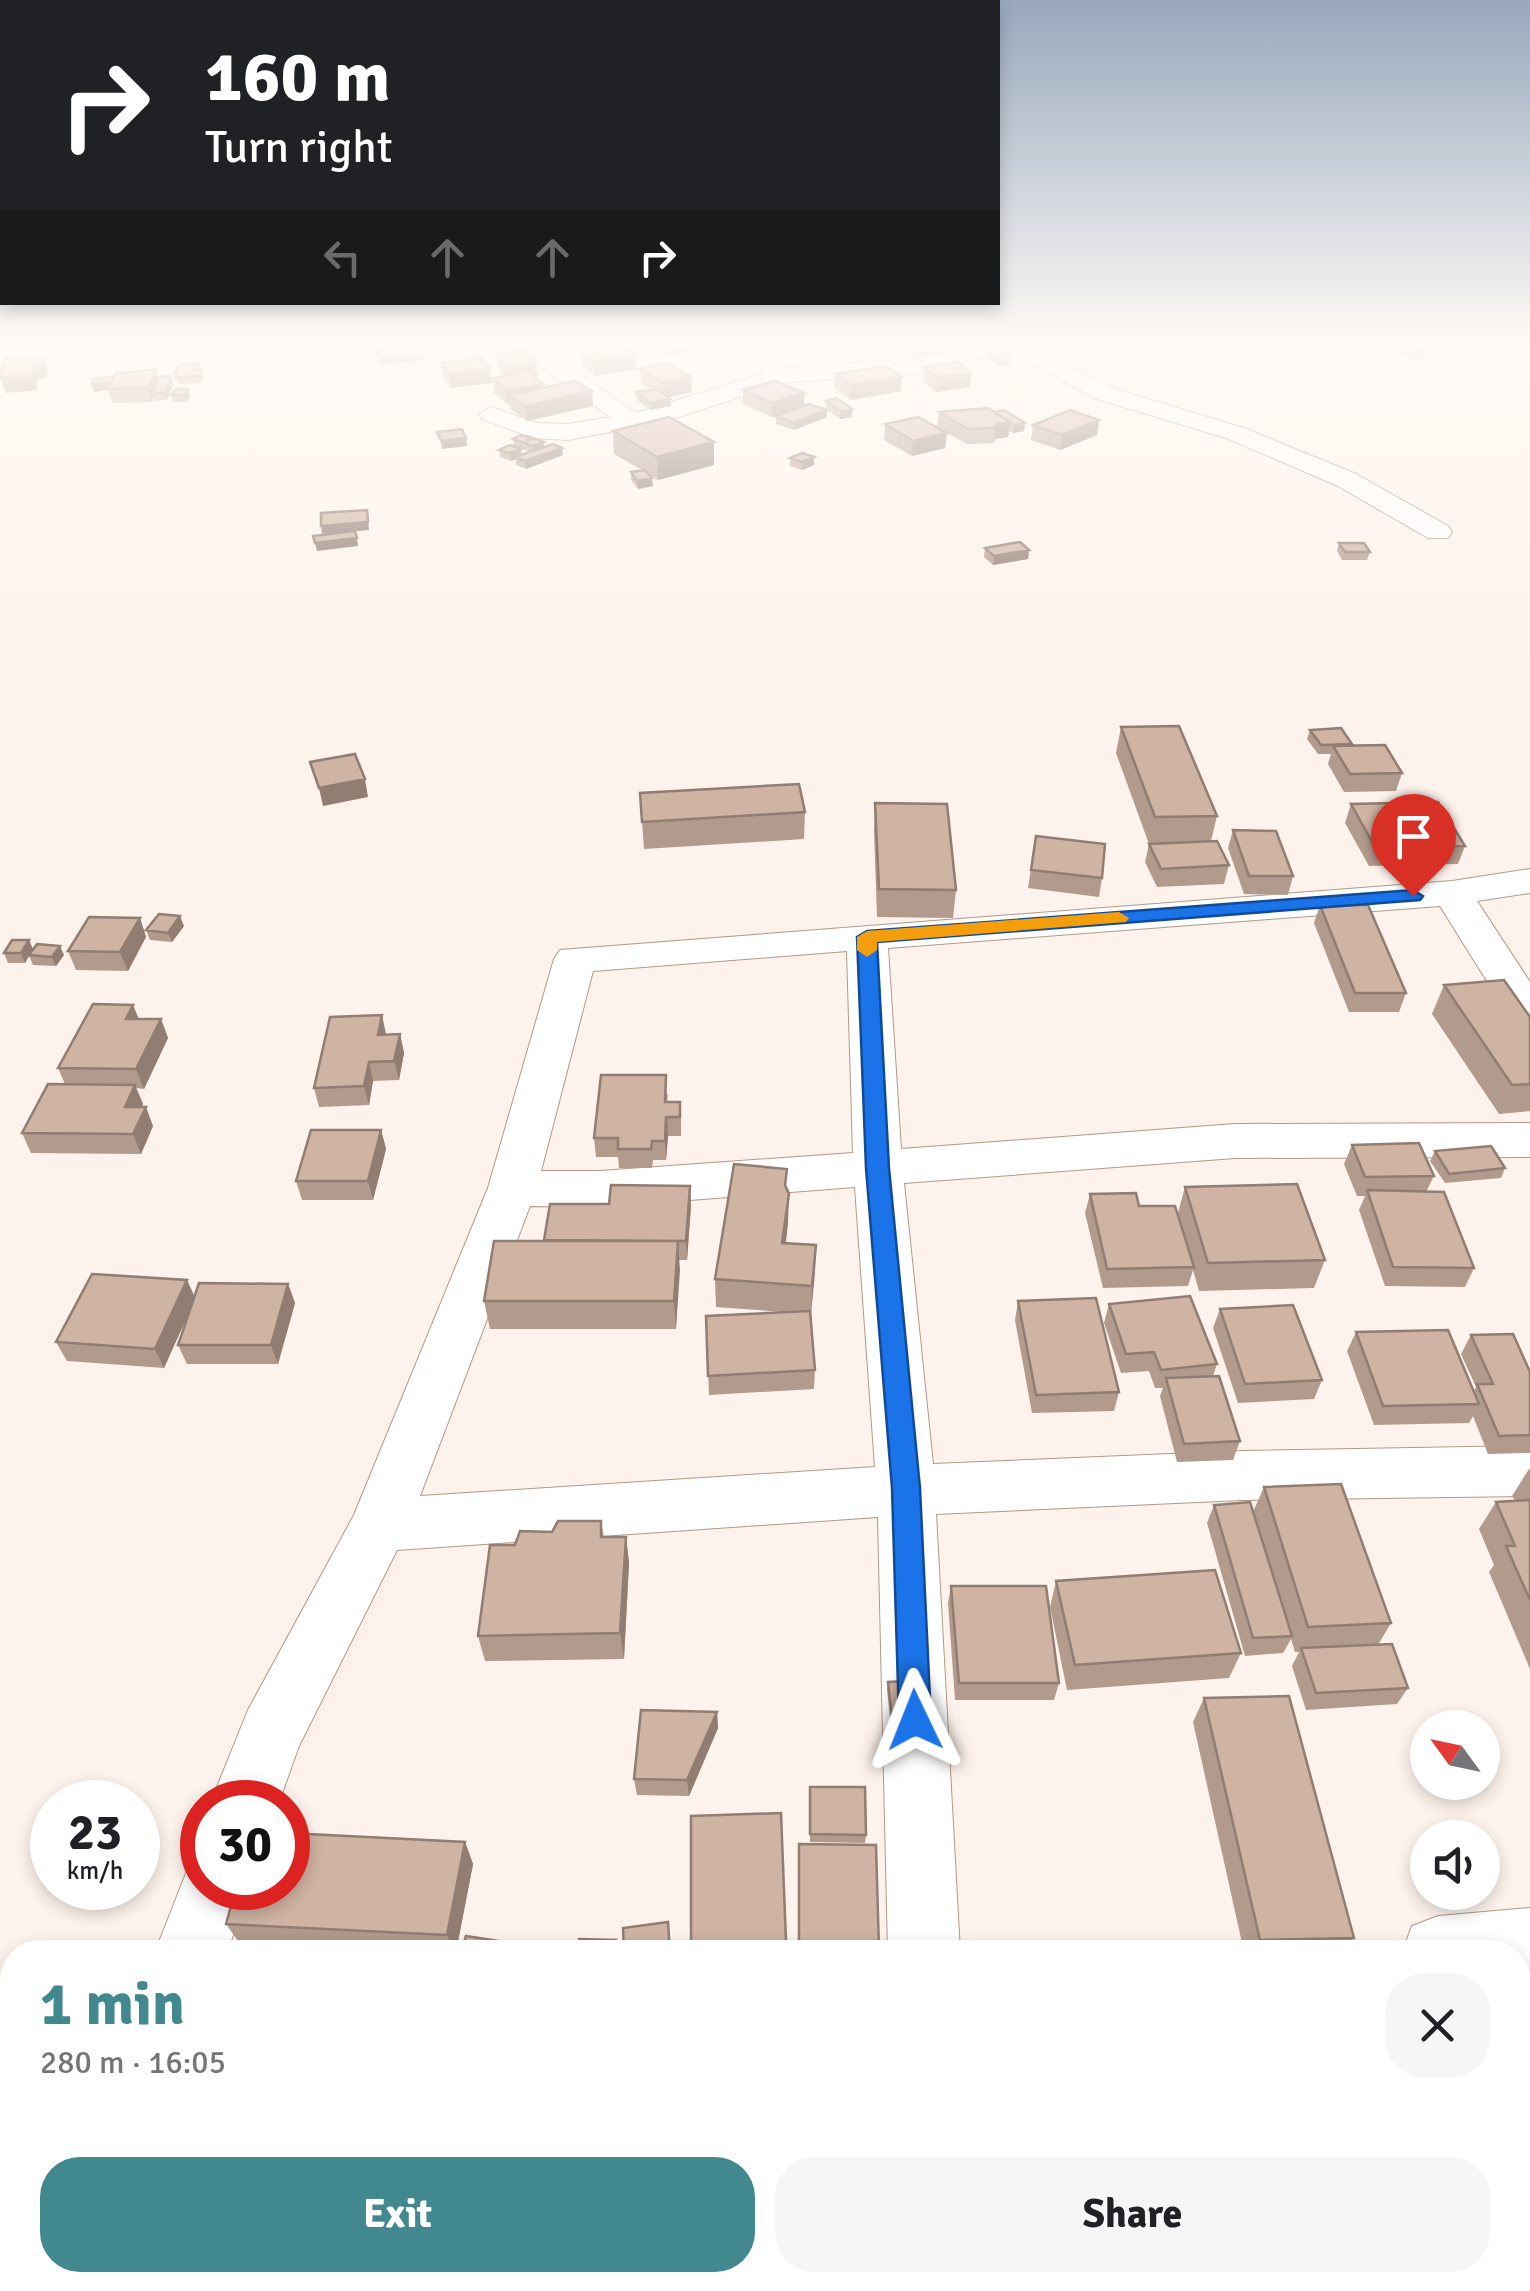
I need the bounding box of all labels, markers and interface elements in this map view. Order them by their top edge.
text: 160 m [205,34,390,120]
icon: right [40,40,170,170]
text: Turn right [205,120,393,175]
icon: left [315,230,370,285]
icon: ahead [420,230,475,285]
icon: ahead [525,230,580,285]
icon: right [630,230,685,285]
pin [1371,794,1456,897]
icon: arrive [1386,809,1441,864]
position arrow [863,1668,967,1772]
north arrow [1410,1710,1500,1800]
map controls [1410,1710,1500,1910]
speed limit sign: 30 [180,1780,310,1910]
text: 23 [68,1802,122,1864]
button: sound [1410,1820,1500,1910]
text: km/h [67,1855,123,1886]
text: 1 min [40,1968,185,2042]
button: close [1385,1973,1490,2078]
text: 280 m · 16:05 [40,2043,226,2082]
button: Exit [40,2157,755,2272]
button: Share [775,2157,1490,2272]

